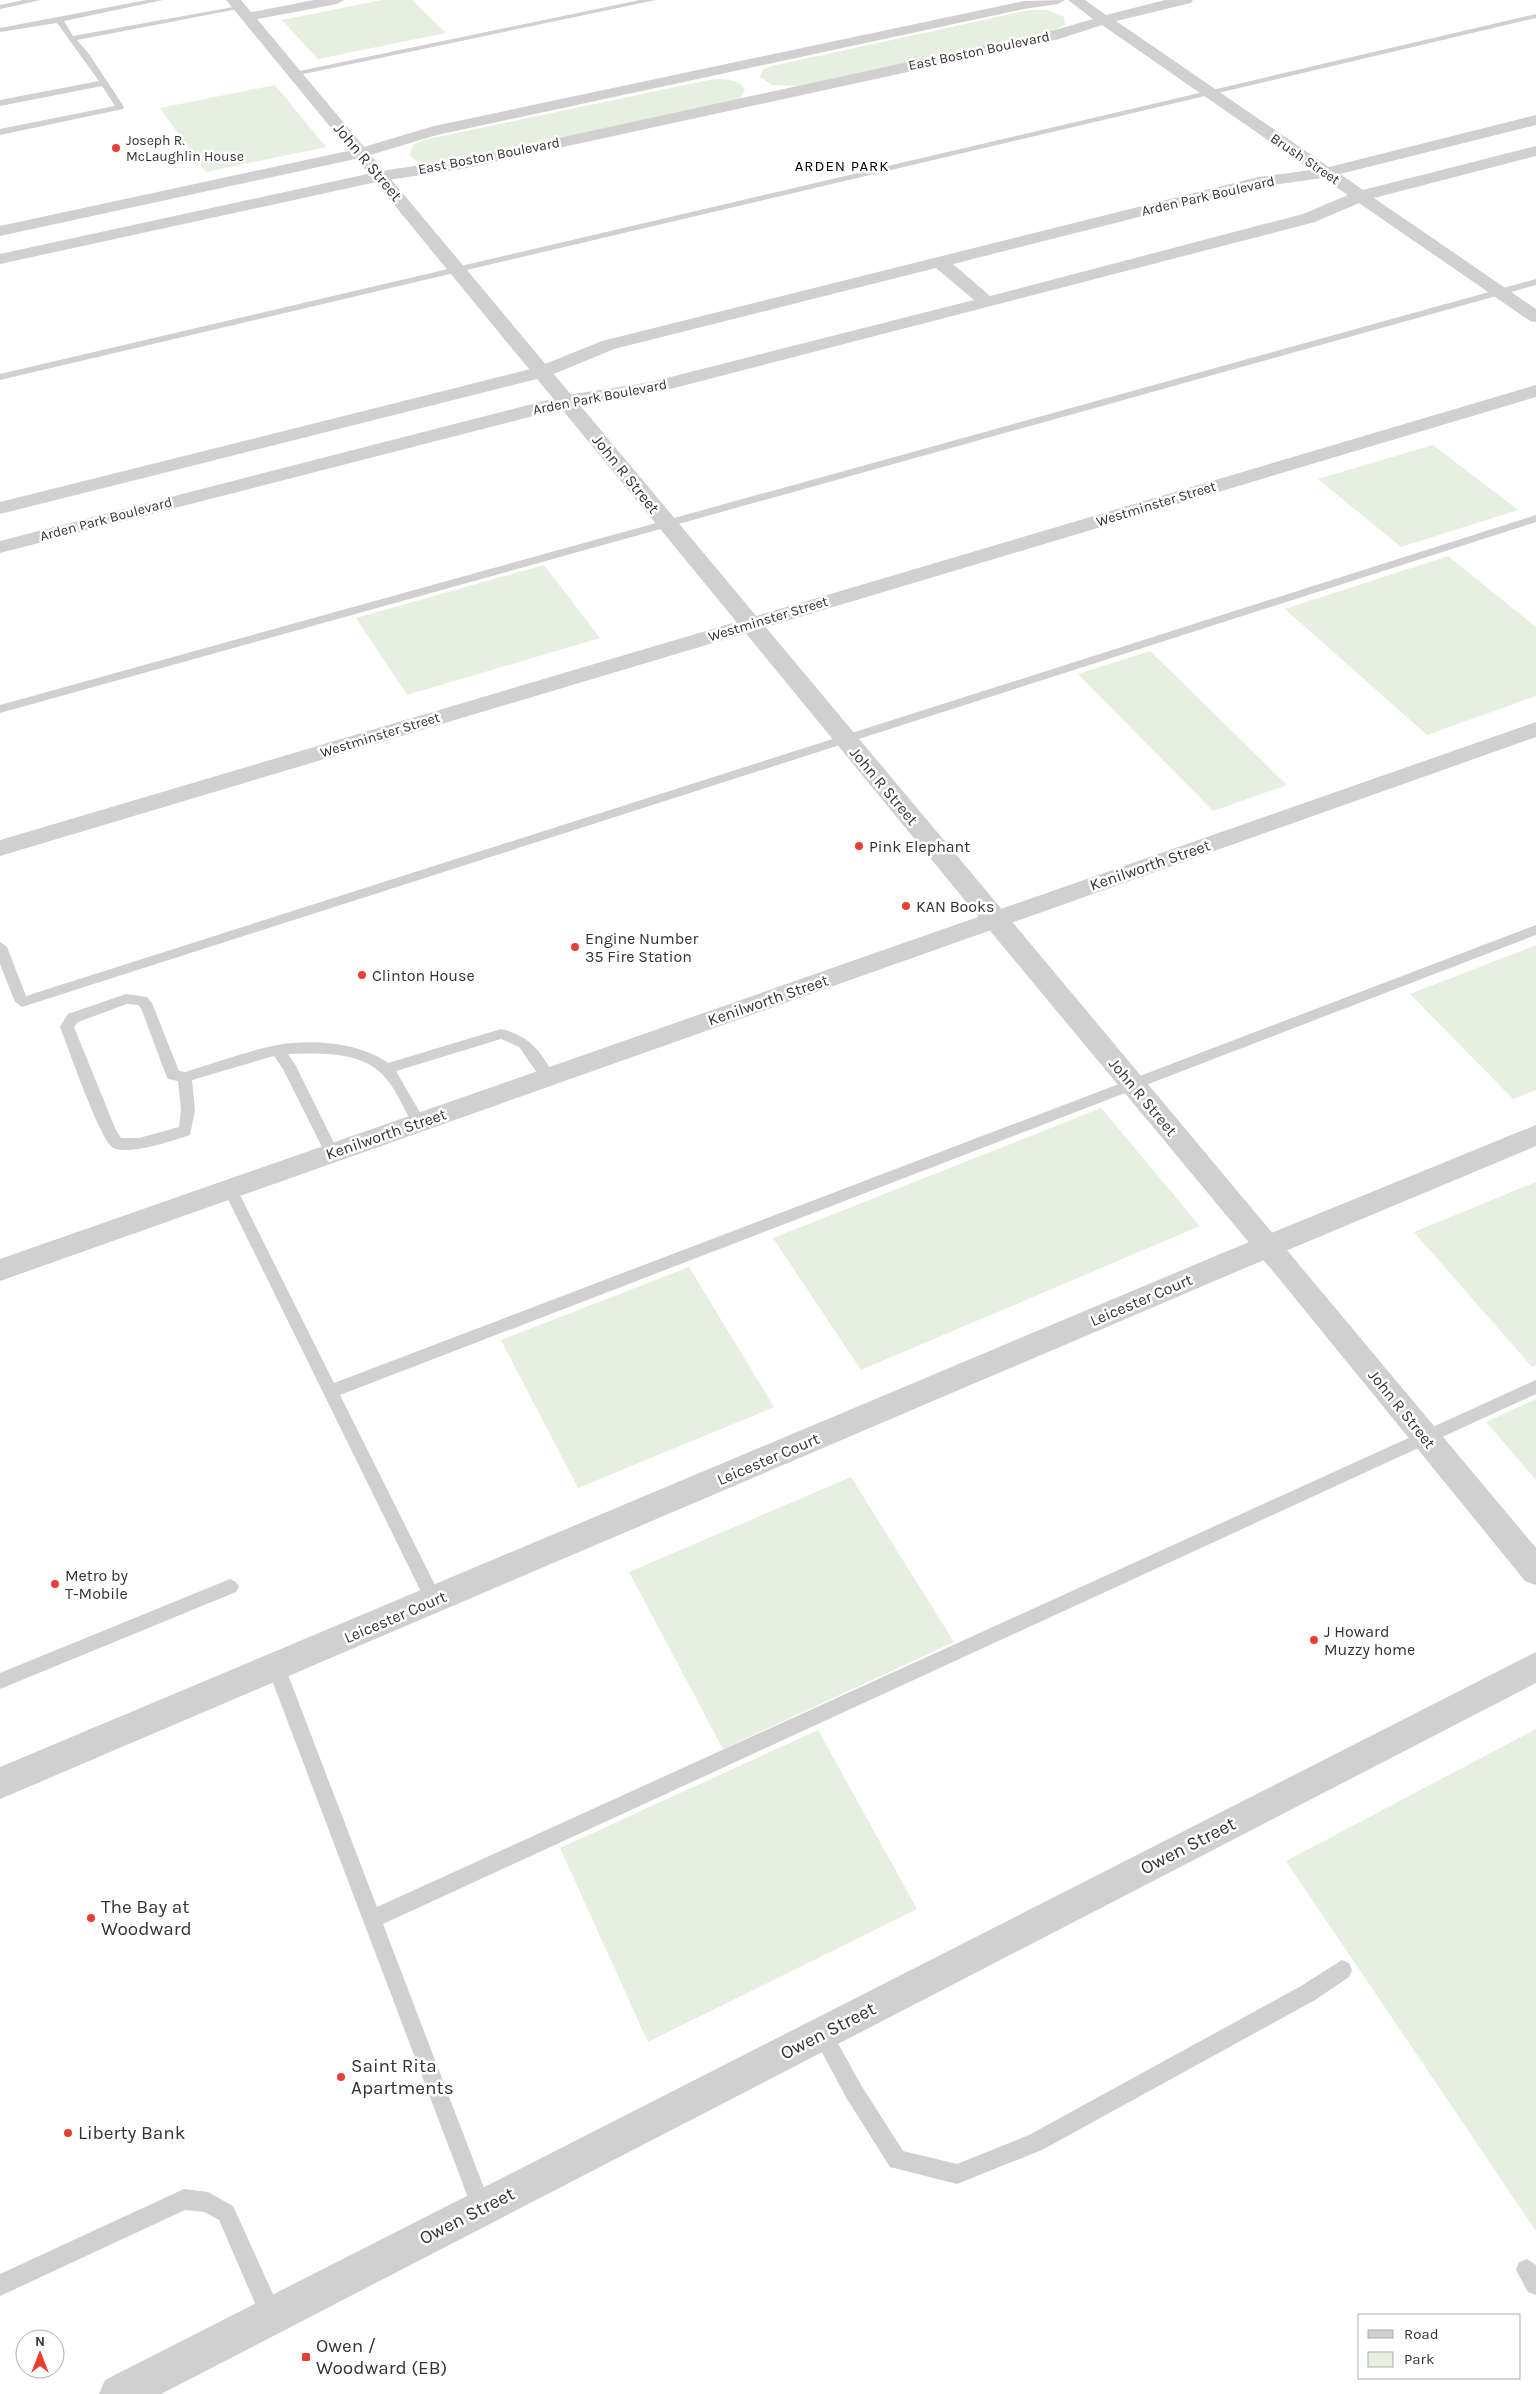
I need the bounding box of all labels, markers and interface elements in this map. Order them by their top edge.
street label: East Boston Boulevard [907,28,1051,74]
street label: John R Street [330,119,406,205]
street label: Brush Street [1267,130,1343,188]
place label: Joseph R. McLaughlin House [126,132,244,165]
street label: East Boston Boulevard [417,134,561,178]
marker: Joseph R. McLaughlin House [110,142,122,154]
district label: ARDEN PARK [795,157,889,175]
street label: Arden Park Boulevard [1140,172,1276,220]
street label: Arden Park Boulevard [532,376,668,418]
street label: John R Street [588,431,664,517]
street label: Westminster Street [1094,478,1218,530]
street label: Arden Park Boulevard [38,493,174,545]
street label: Westminster Street [706,593,830,645]
street label: Westminster Street [318,709,442,761]
street label: John R Street [846,743,922,829]
street label: Kenilworth Street [1087,835,1213,895]
place label: Pink Elephant [869,837,970,856]
marker: Pink Elephant [853,840,865,852]
place label: KAN Books [916,897,995,916]
marker: KAN Books [900,900,912,912]
place label: Engine Number 35 Fire Station [585,929,698,966]
marker: Engine Number 35 Fire Station [569,941,581,953]
place label: Clinton House [372,966,475,985]
marker: Clinton House [356,969,368,981]
street label: Kenilworth Street [705,970,831,1030]
street label: John R Street [1105,1054,1181,1140]
street label: Kenilworth Street [323,1104,449,1164]
street label: Leicester Court [1087,1270,1195,1330]
street label: John R Street [1364,1366,1440,1452]
street label: Leicester Court [714,1429,822,1489]
place label: Metro by T-Mobile [65,1566,129,1603]
marker: Metro by T-Mobile [49,1578,61,1590]
street label: Leicester Court [341,1587,449,1647]
place label: J Howard Muzzy home [1324,1622,1415,1659]
marker: J Howard Muzzy home [1308,1634,1320,1646]
street label: Owen Street [1137,1813,1239,1879]
place label: The Bay at Woodward [101,1896,192,1940]
marker: The Bay at Woodward [85,1912,97,1924]
street label: Owen Street [777,1998,879,2064]
place label: Saint Rita Apartments [351,2055,454,2099]
marker: Saint Rita Apartments [335,2071,347,2083]
place label: Liberty Bank [78,2122,186,2144]
marker: Liberty Bank [62,2127,74,2139]
street label: Owen Street [416,2183,518,2249]
legend [1358,2314,1521,2379]
text: Road [1404,2325,1439,2343]
north arrow [15,2329,65,2379]
text: N [35,2333,45,2350]
place label: Owen / Woodward (EB) [316,2335,447,2379]
text: Park [1404,2350,1434,2368]
marker: Owen / Woodward (EB) [300,2351,312,2363]

